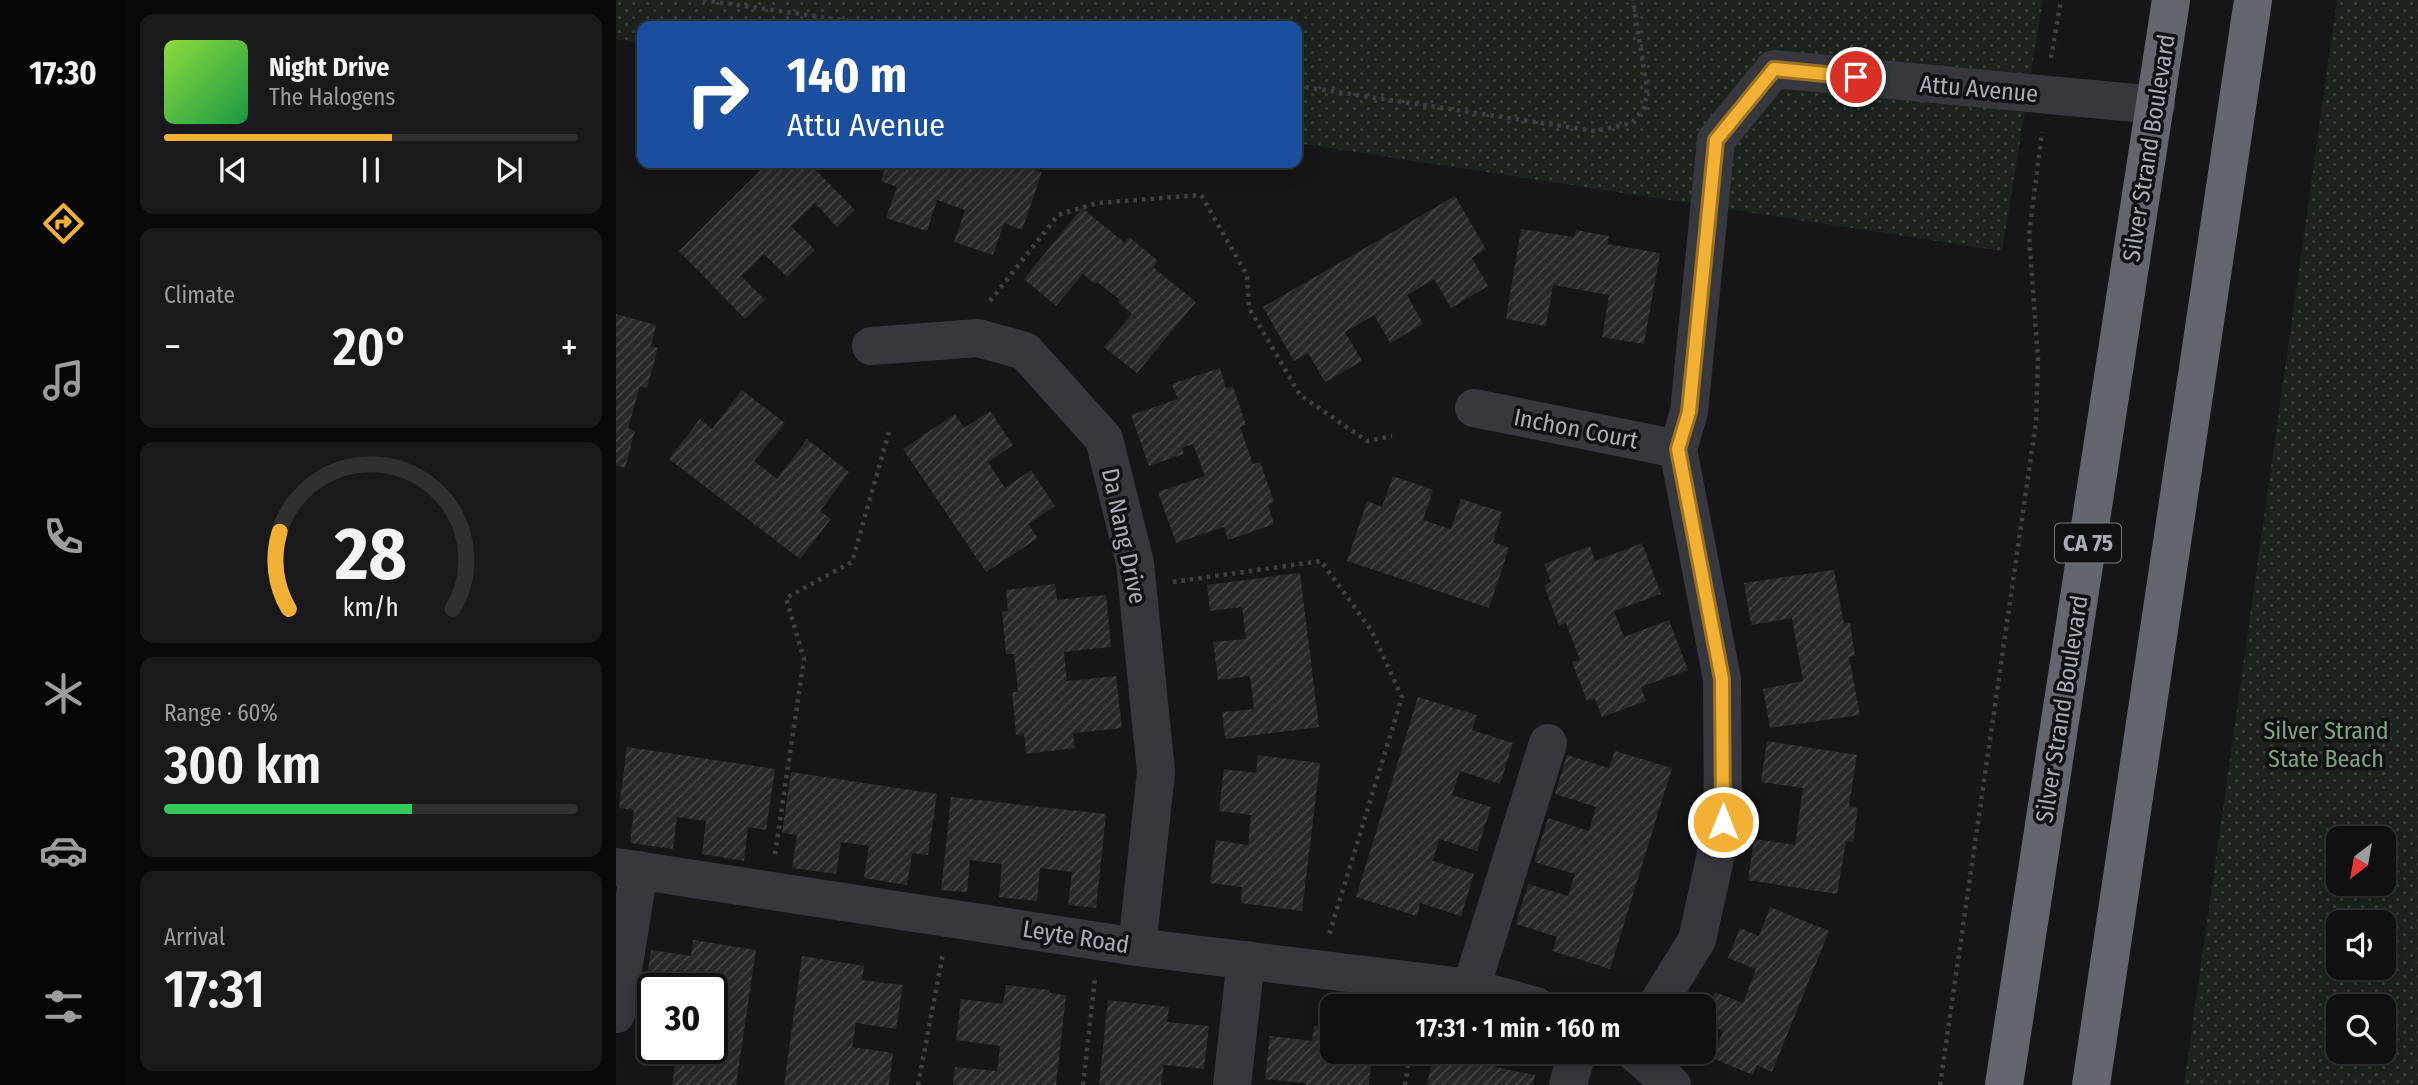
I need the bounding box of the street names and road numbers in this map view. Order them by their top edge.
street label: Silver Strand Boulevard [2117,32,2181,264]
street label: Attu Avenue [1919,70,2039,108]
street label: Inchon Court [1512,403,1641,455]
street label: Da Nang Drive [1096,466,1152,606]
road number: CA 75 [2055,524,2121,562]
street label: Silver Strand Boulevard [2030,593,2094,825]
street label: Leyte Road [1021,915,1131,959]

